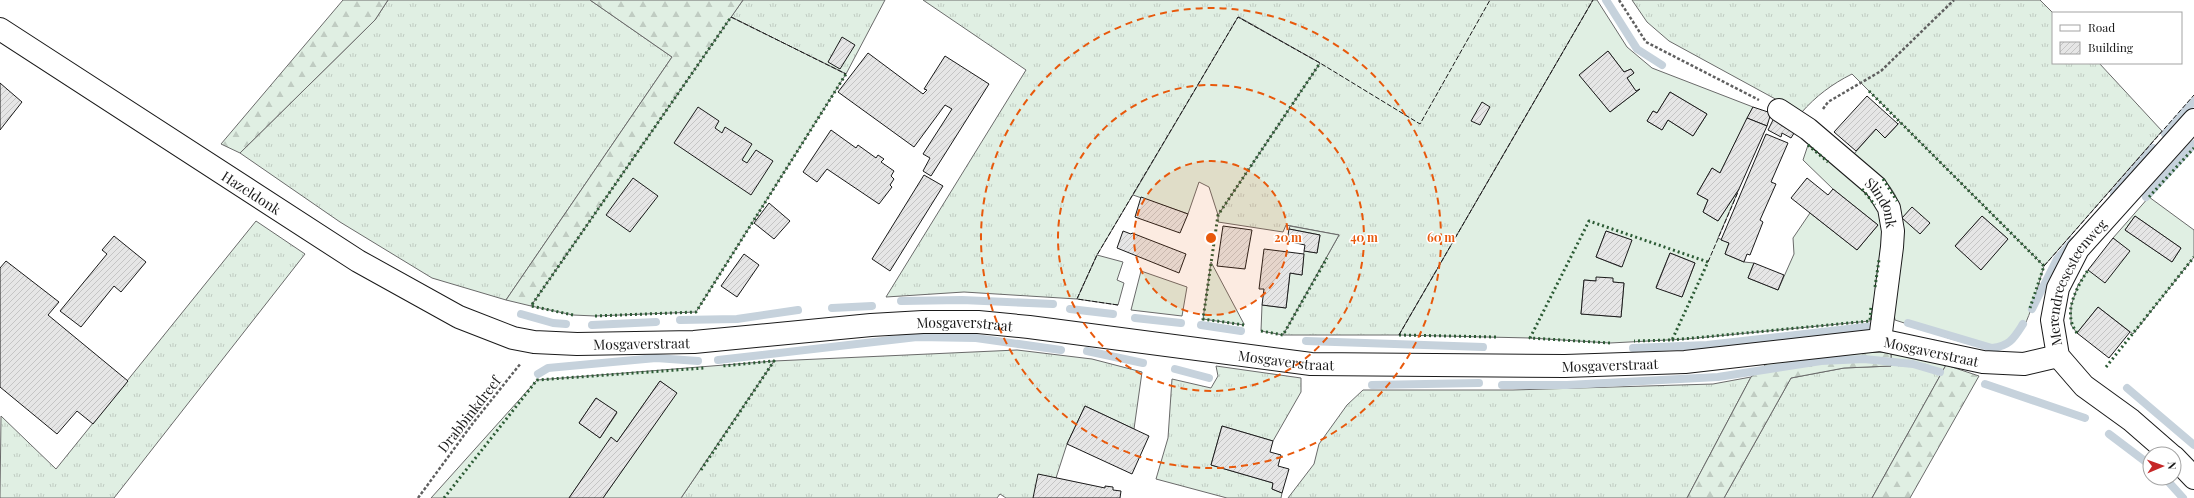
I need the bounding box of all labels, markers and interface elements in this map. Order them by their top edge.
legend [2052,12,2182,64]
text: Road [2088,19,2115,35]
text: Building [2088,39,2134,55]
street label: Hazeldonk [218,166,285,219]
street label: Slindonk [1861,173,1902,230]
street label: Merendreesesteenweg [2042,214,2111,348]
text: 20 m [1274,229,1302,245]
text: 40 m [1350,229,1378,245]
text: 60 m [1427,229,1455,245]
centre of rings [1204,231,1218,245]
street label: Mosgaverstraat [916,312,1015,335]
street label: Mosgaverstraat [1882,332,1982,371]
street label: Mosgaverstraat [593,333,691,353]
street label: Mosgaverstraat [1237,345,1335,374]
street label: Mosgaverstraat [1561,353,1660,376]
street label: Drabbinkdreef [433,371,506,456]
north arrow [2142,446,2182,486]
text: N [2165,461,2180,470]

